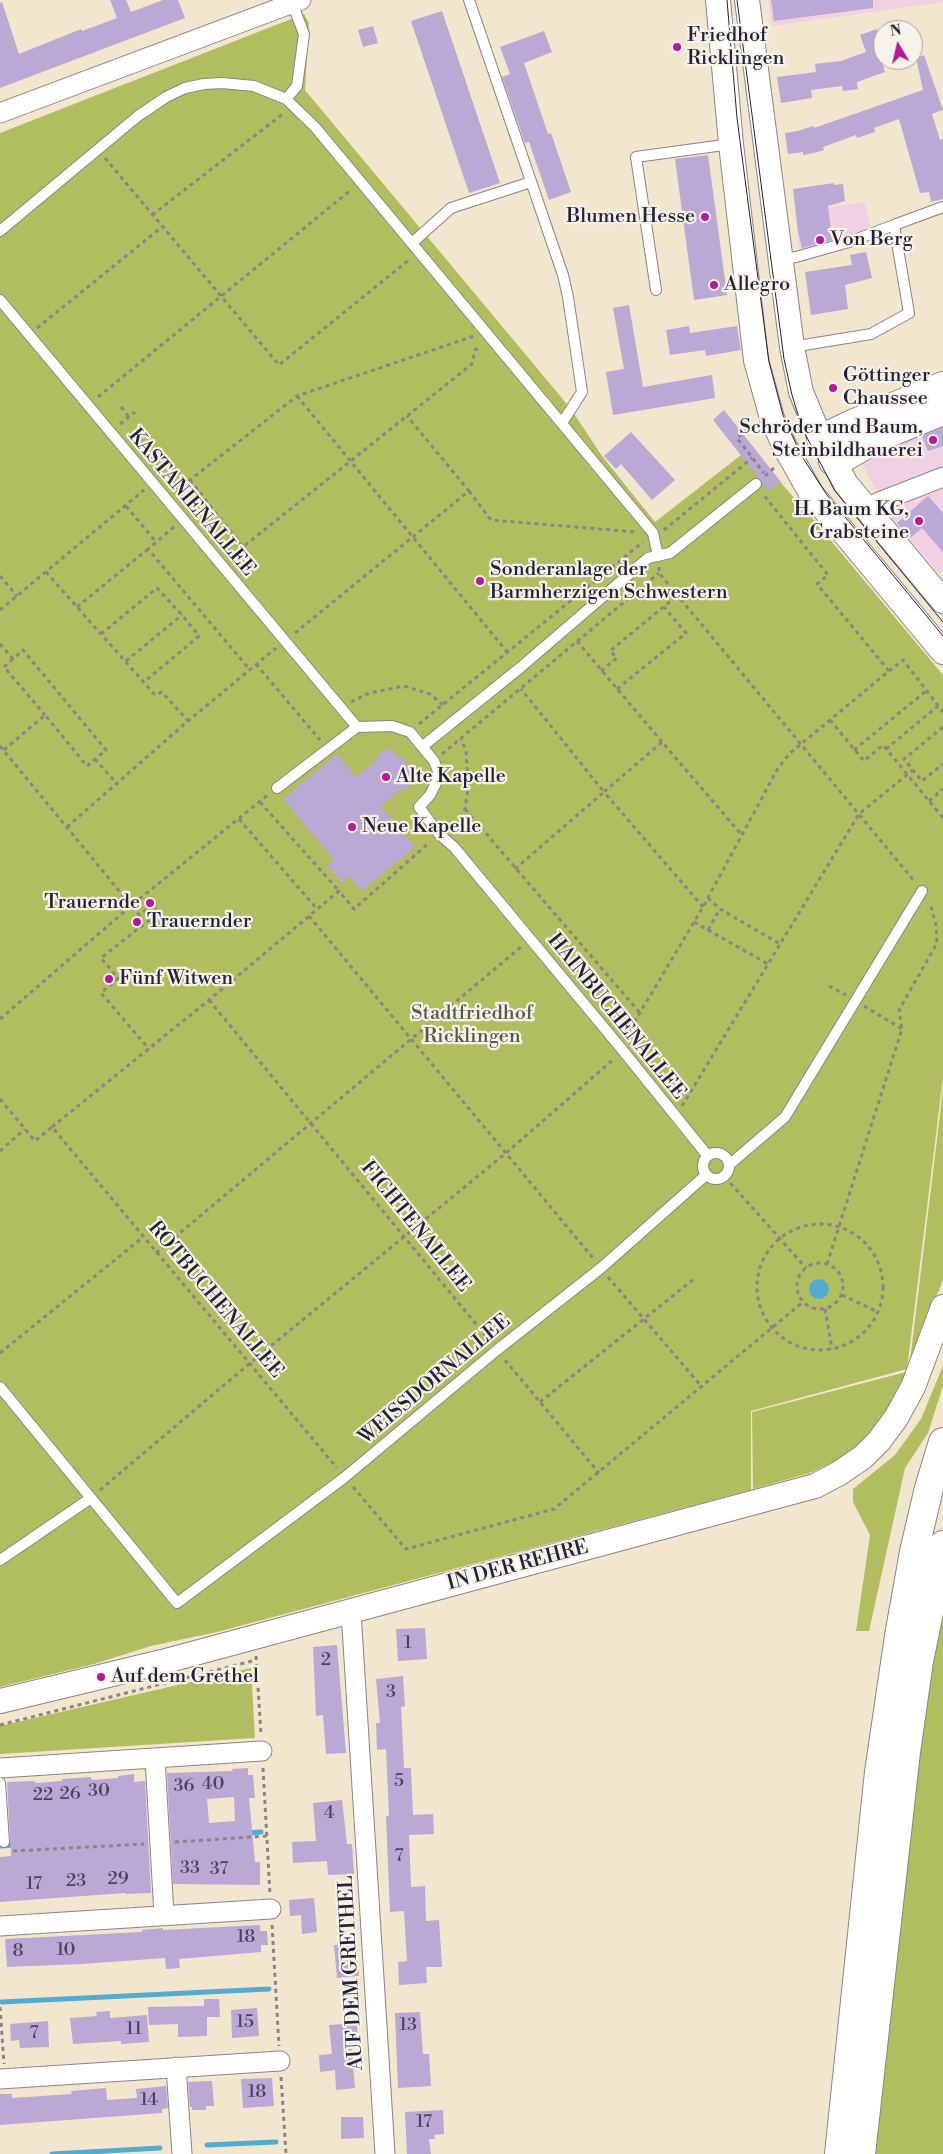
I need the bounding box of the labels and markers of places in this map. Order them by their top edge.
place label: Friedhof Ricklingen [687,24,785,71]
marker: Friedhof Ricklingen [671,41,683,53]
place label: Blumen Hesse [566,205,695,229]
marker: Blumen Hesse [699,211,711,223]
place label: Von Berg [830,228,913,252]
marker: Von Berg [814,234,826,246]
place label: Allegro [724,273,790,297]
marker: Allegro [708,279,720,291]
place label: Göttinger Chaussee [843,364,930,411]
marker: Göttinger Chaussee [827,382,839,394]
place label: Schröder und Baum, Steinbildhauerei [739,416,923,463]
marker: Schröder und Baum, Steinbildhauerei [927,434,939,446]
place label: H. Baum KG, Grabsteine [794,498,909,545]
marker: H. Baum KG, Grabsteine [913,515,925,527]
place label: Sonderanlage der Barmherzigen Schwestern [490,558,728,605]
marker: Sonderanlage der Barmherzigen Schwestern [474,575,486,587]
place label: Alte Kapelle [396,765,506,789]
marker: Alte Kapelle [380,771,392,783]
place label: Neue Kapelle [362,815,481,839]
marker: Neue Kapelle [346,821,358,833]
place label: Trauernde [44,891,140,915]
marker: Trauernde [144,897,156,909]
place label: Trauernder [147,910,251,934]
marker: Trauernder [131,916,143,928]
place label: Fünf Witwen [119,967,233,991]
marker: Fünf Witwen [103,973,115,985]
place label: Auf dem Grethel [111,1665,259,1689]
marker: Auf dem Grethel [95,1671,107,1683]

